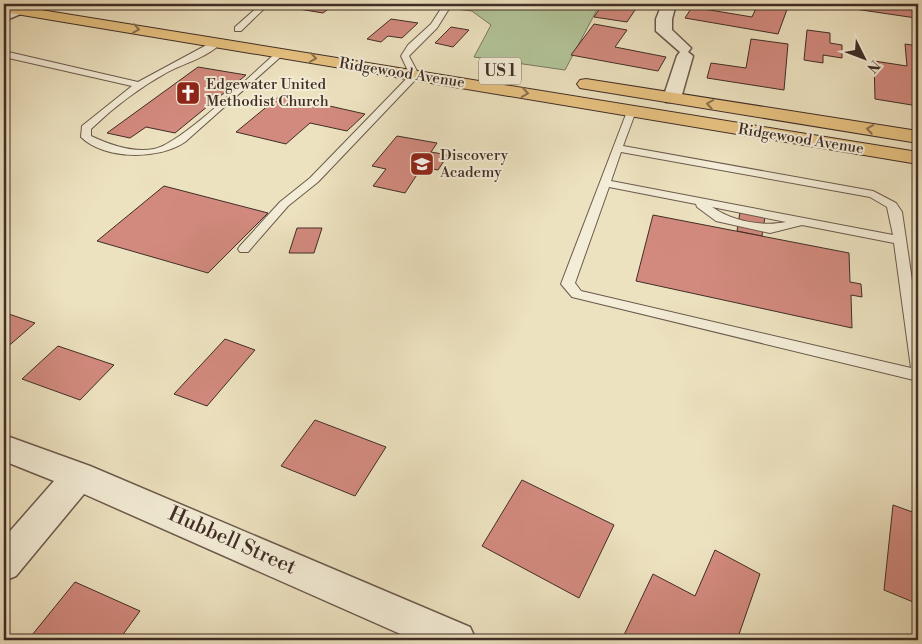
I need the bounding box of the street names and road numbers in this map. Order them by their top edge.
street label: Ridgewood Avenue [338,54,466,92]
road number: US 1 [479,58,521,84]
street label: Ridgewood Avenue [737,120,865,158]
street label: Hubbell Street [164,501,300,581]

